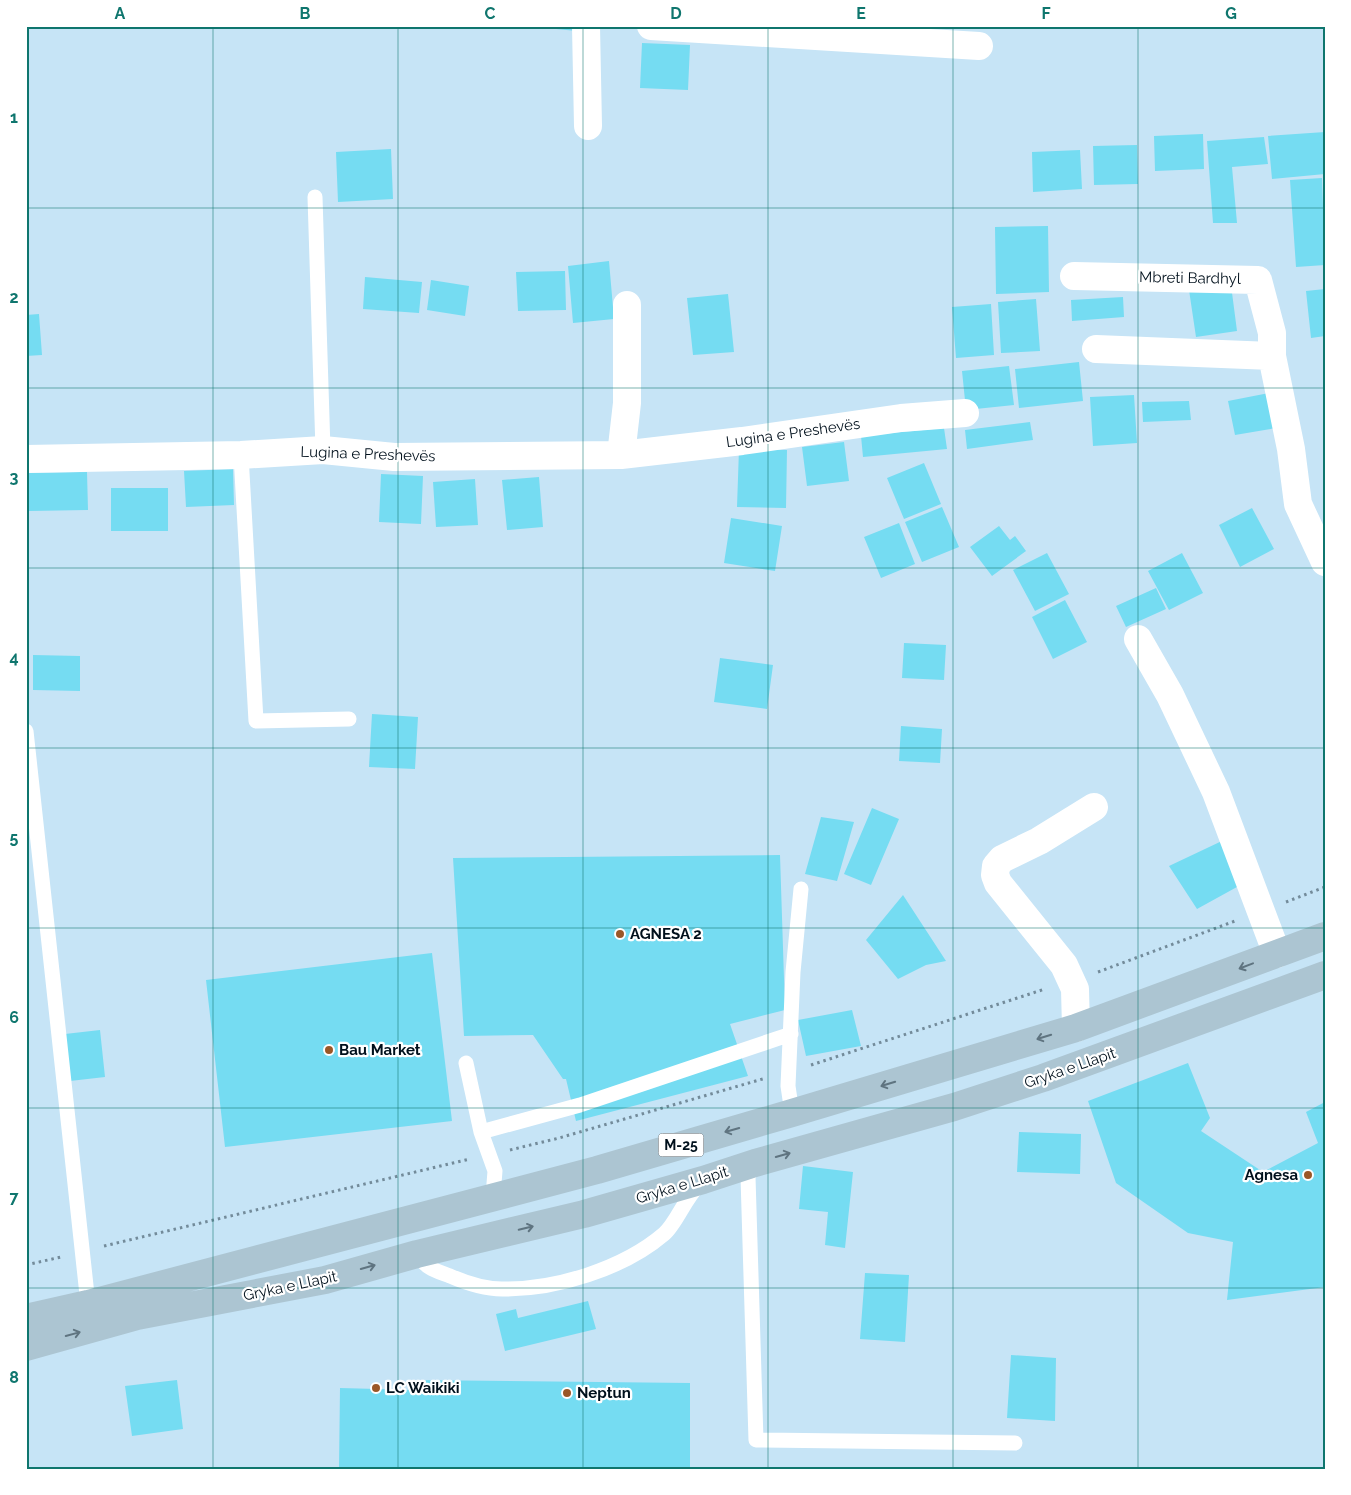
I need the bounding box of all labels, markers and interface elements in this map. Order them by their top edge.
text: A [115,4,126,23]
text: B [300,4,311,23]
text: C [485,4,496,23]
text: D [670,4,682,23]
text: E [856,4,866,23]
text: F [1041,4,1051,23]
text: G [1225,4,1237,23]
text: 1 [10,108,18,127]
street label: Mbreti Bardhyl [1139,268,1242,288]
text: 2 [9,288,19,307]
street label: Lugina e Preshevës [725,415,861,451]
street label: Lugina e Preshevës [300,443,436,465]
text: 3 [10,468,19,487]
text: 4 [9,648,19,667]
text: 5 [10,828,19,847]
place label: AGNESA 2 [630,925,702,943]
marker: AGNESA 2 [614,928,626,940]
one-way arrow [1239,962,1255,971]
text: 6 [9,1008,19,1027]
one-way arrow [1036,1033,1052,1043]
place label: Bau Market [339,1041,421,1059]
marker: Bau Market [323,1044,335,1056]
street label: Gryka e Llapit [1022,1044,1118,1092]
one-way arrow [880,1079,896,1089]
one-way arrow [725,1126,741,1136]
road number: M-25 [658,1134,704,1156]
one-way arrow [775,1150,791,1159]
street label: Gryka e Llapit [634,1162,730,1208]
place label: Agnesa [1245,1166,1298,1184]
marker: Agnesa [1302,1169,1314,1181]
text: 7 [10,1188,19,1207]
one-way arrow [517,1223,533,1232]
one-way arrow [360,1262,376,1272]
street label: Gryka e Llapit [242,1267,338,1305]
one-way arrow [65,1328,81,1338]
text: 8 [9,1368,19,1387]
place label: LC Waikiki [386,1379,460,1397]
marker: LC Waikiki [370,1382,382,1394]
place label: Neptun [577,1384,631,1402]
marker: Neptun [561,1387,573,1399]

